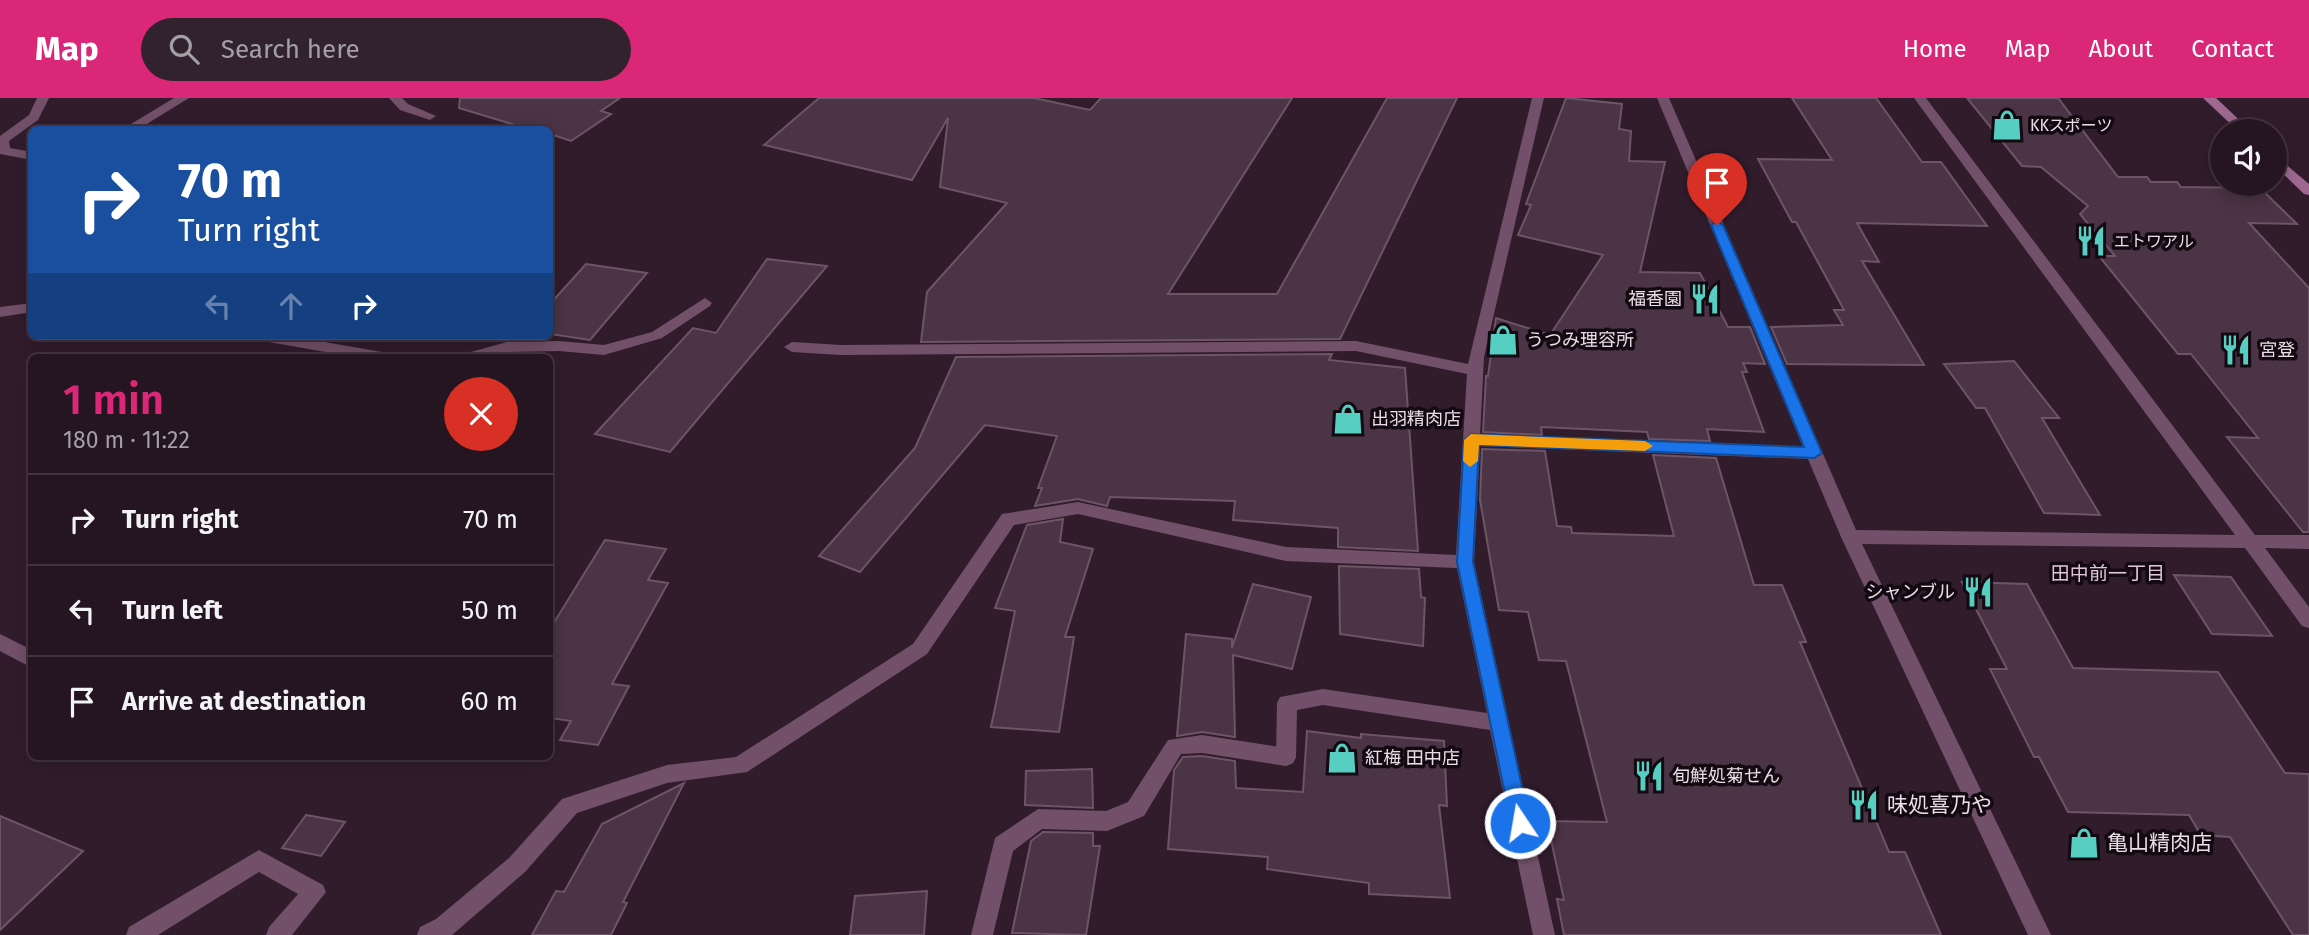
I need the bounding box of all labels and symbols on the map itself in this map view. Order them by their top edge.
shop icon: KKスポーツ [1990,108,2024,142]
place label: KKスポーツ [2030,116,2113,135]
pin [1687,153,1747,225]
restaurant icon: エトワアル [2074,224,2108,258]
place label: エトワアル [2114,232,2194,251]
restaurant icon: 福香園 [1688,282,1722,316]
place label: 福香園 [1628,288,1682,310]
shop icon: うつみ理容所 [1486,323,1520,357]
place label: うつみ理容所 [1526,329,1634,351]
restaurant icon: 宮登 [2219,333,2253,367]
place label: 宮登 [2259,339,2295,361]
shop icon: 出羽精肉店 [1331,402,1365,436]
place label: 出羽精肉店 [1371,408,1461,430]
district label: 田中前一丁目 [2051,562,2165,585]
restaurant icon: シャンブル [1961,575,1995,609]
place label: シャンブル [1866,581,1955,603]
shop icon: 紅梅 田中店 [1325,741,1359,775]
place label: 紅梅 田中店 [1365,747,1460,769]
restaurant icon: 旬鮮処菊せん [1632,759,1666,793]
place label: 旬鮮処菊せん [1672,765,1780,787]
position arrow [1483,786,1557,860]
restaurant icon: 味処喜乃や [1847,788,1881,822]
place label: 味処喜乃や [1887,792,1992,818]
shop icon: 亀山精肉店 [2067,826,2101,860]
place label: 亀山精肉店 [2107,830,2212,856]

